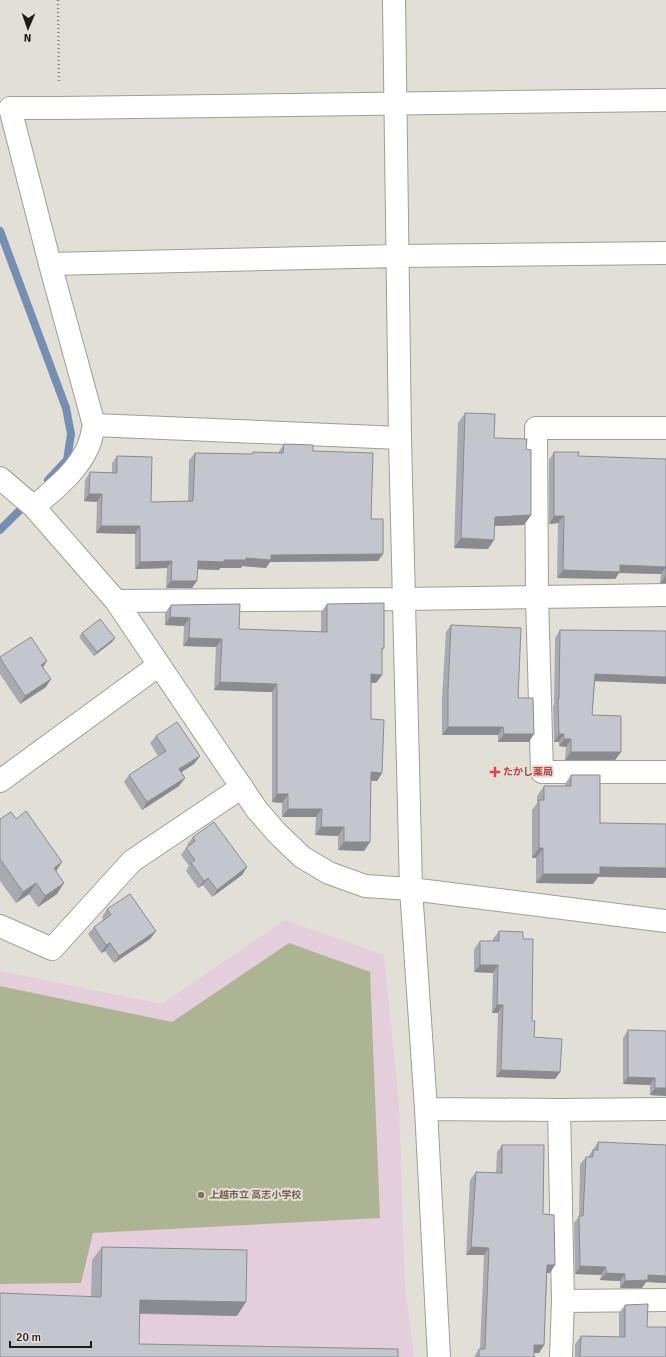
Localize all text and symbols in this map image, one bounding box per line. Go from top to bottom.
north arrow [8,8,48,48]
text: N [24,31,32,44]
place label: たかし薬局 [503,766,553,778]
marker: たかし薬局 [490,767,500,777]
place label: 上越市立 高志小学校 [209,1189,301,1201]
marker: 上越市立 高志小学校 [196,1190,206,1200]
scale bar [10,1323,91,1349]
text: 20 m [16,1330,41,1345]

